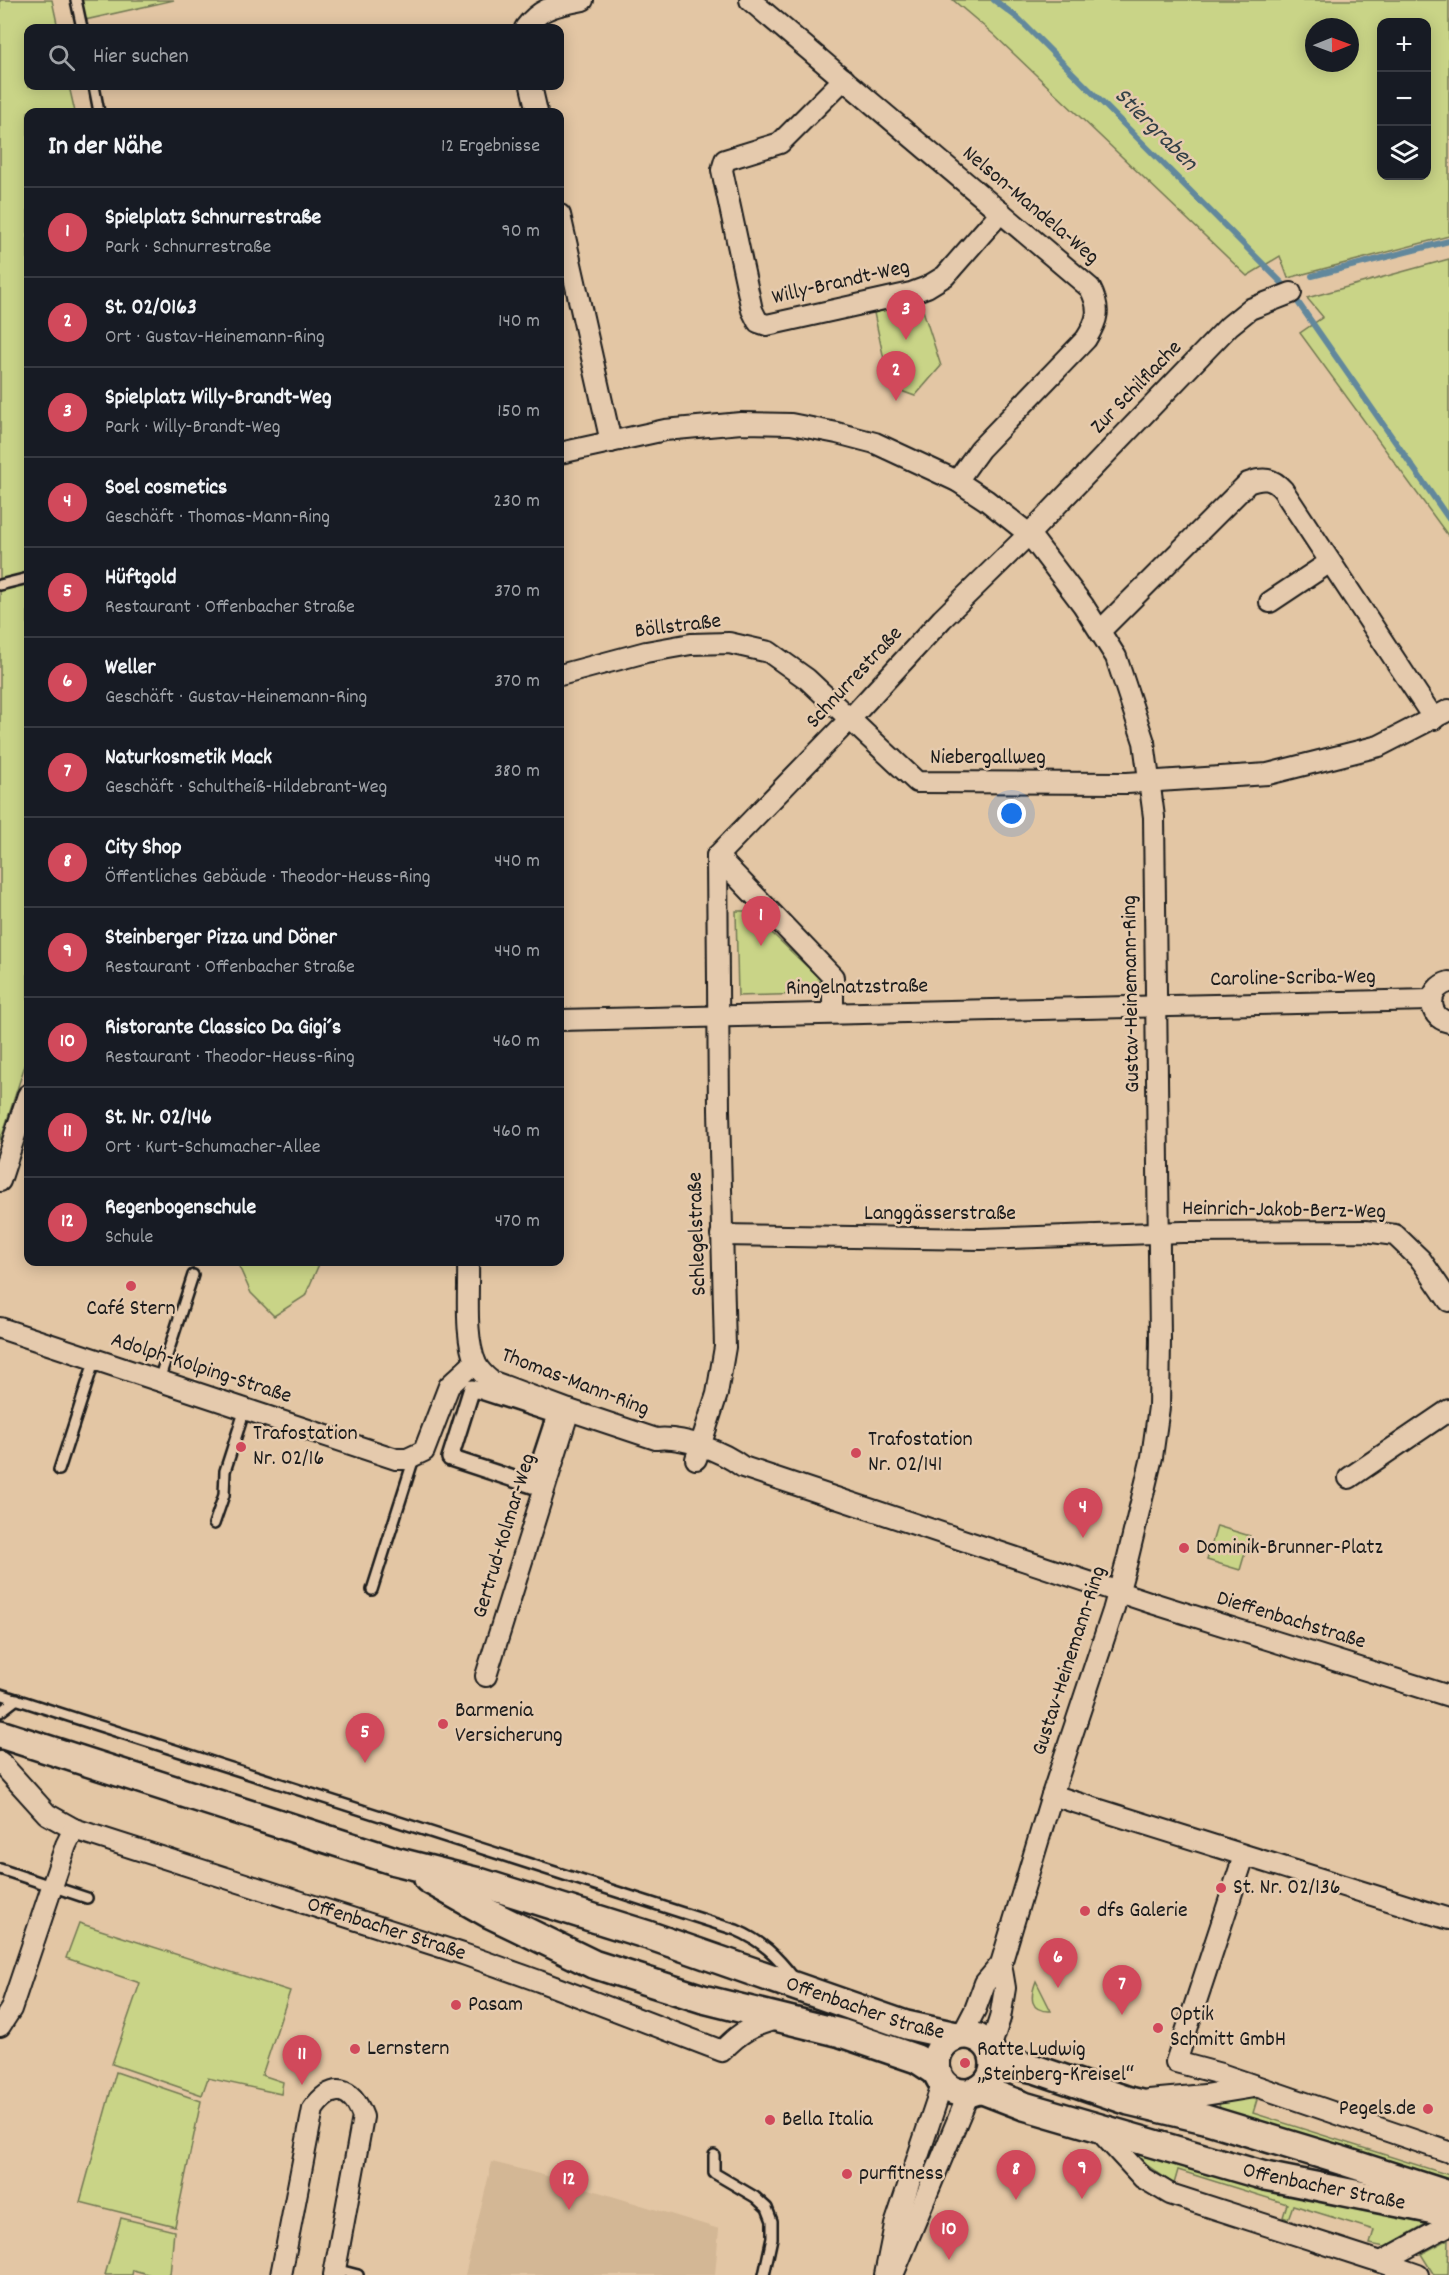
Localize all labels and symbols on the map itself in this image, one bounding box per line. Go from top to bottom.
north arrow [1305,18,1359,72]
water label: Stiergraben [1105,80,1205,180]
street label: Nelson-Mandela-Weg [955,139,1105,273]
street label: Willy-Brandt-Weg [769,252,913,314]
pin: 3 [886,290,926,340]
street label: Zur Schilflache [1084,334,1190,442]
pin: 2 [876,352,916,401]
street label: Böllstraße [633,606,723,648]
street label: Schnurrestraße [799,620,911,736]
street label: Niebergallweg [930,743,1046,774]
your location [997,799,1026,828]
street label: Gustav-Heinemann-Ring [1115,895,1149,1093]
pin: 1 [742,896,780,946]
street label: Caroline-Scriba-Weg [1210,962,1376,996]
street label: Ringelnatzstraße [786,971,928,1005]
street label: Schlegelstraße [680,1171,716,1297]
street label: Heinrich-Jakob-Berz-Weg [1182,1194,1386,1228]
street label: Langgässerstraße [864,1199,1016,1230]
marker: Café Stern [124,1279,138,1293]
place label: Café Stern [86,1294,176,1325]
street label: Adolph-Kolping-Straße [107,1325,295,1413]
street label: Thomas-Mann-Ring [496,1340,654,1426]
place label: Trafostation Nr. 02/16 [253,1419,358,1475]
place label: Trafostation Nr. 02/141 [868,1425,973,1481]
marker: Trafostation Nr. 02/16 [234,1440,248,1454]
marker: Trafostation Nr. 02/141 [849,1446,863,1460]
street label: Gertrud-Kolmar-Weg [465,1450,545,1622]
pin: 4 [1064,1488,1102,1538]
place label: Dominik-Brunner-Platz [1196,1533,1383,1564]
marker: Dominik-Brunner-Platz [1177,1541,1191,1555]
street label: Gustav-Heinemann-Ring [1025,1562,1115,1760]
street label: Dieffenbachstraße [1213,1584,1369,1658]
place label: Barmenia Versicherung [455,1696,563,1752]
pin: 5 [346,1714,385,1763]
marker: Barmenia Versicherung [436,1717,450,1731]
place label: St. Nr. 02/136 [1233,1873,1340,1904]
marker: St. Nr. 02/136 [1214,1881,1228,1895]
street label: Offenbacher Straße [303,1889,470,1969]
place label: dfs Galerie [1097,1896,1188,1927]
marker: dfs Galerie [1078,1904,1092,1918]
pin: 6 [1038,1938,1078,1988]
pin: 7 [1102,1966,1142,2015]
street label: Offenbacher Straße [781,1969,947,2049]
place label: Pasam [468,1990,523,2021]
marker: Pasam [449,1998,463,2012]
place label: Optik Schmitt GmbH [1170,2000,1286,2056]
marker: Optik Schmitt GmbH [1151,2021,1165,2035]
place label: Lernstern [367,2034,449,2065]
place label: Ratte Ludwig „Steinberg-Kreisel“ [977,2035,1134,2091]
pin: 11 [282,2036,322,2085]
marker: Lernstern [348,2042,362,2056]
marker: Ratte Ludwig „Steinberg-Kreisel“ [958,2056,972,2070]
place label: Pegels.de [1339,2094,1416,2125]
marker: Pegels.de [1421,2102,1435,2116]
place label: Bella Italia [782,2105,873,2136]
marker: Bella Italia [763,2113,777,2127]
pin: 8 [996,2150,1036,2200]
pin: 9 [1062,2150,1102,2199]
street label: Offenbacher Straße [1239,2155,1408,2219]
place label: purfitness [859,2159,943,2190]
pin: 12 [550,2160,588,2210]
marker: purfitness [840,2167,854,2181]
pin: 10 [930,2210,968,2260]

